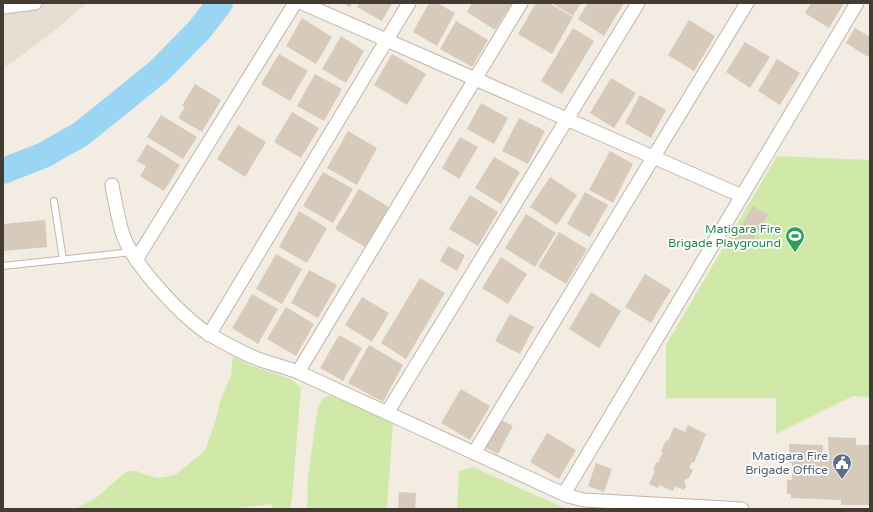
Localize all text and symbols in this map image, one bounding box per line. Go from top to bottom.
place label: Matigara Fire Brigade Playground [668,222,781,250]
sports icon: Matigara Fire Brigade Playground [784,225,806,253]
place label: Matigara Fire Brigade Office [745,449,828,477]
public building icon: Matigara Fire Brigade Office [831,452,853,480]

